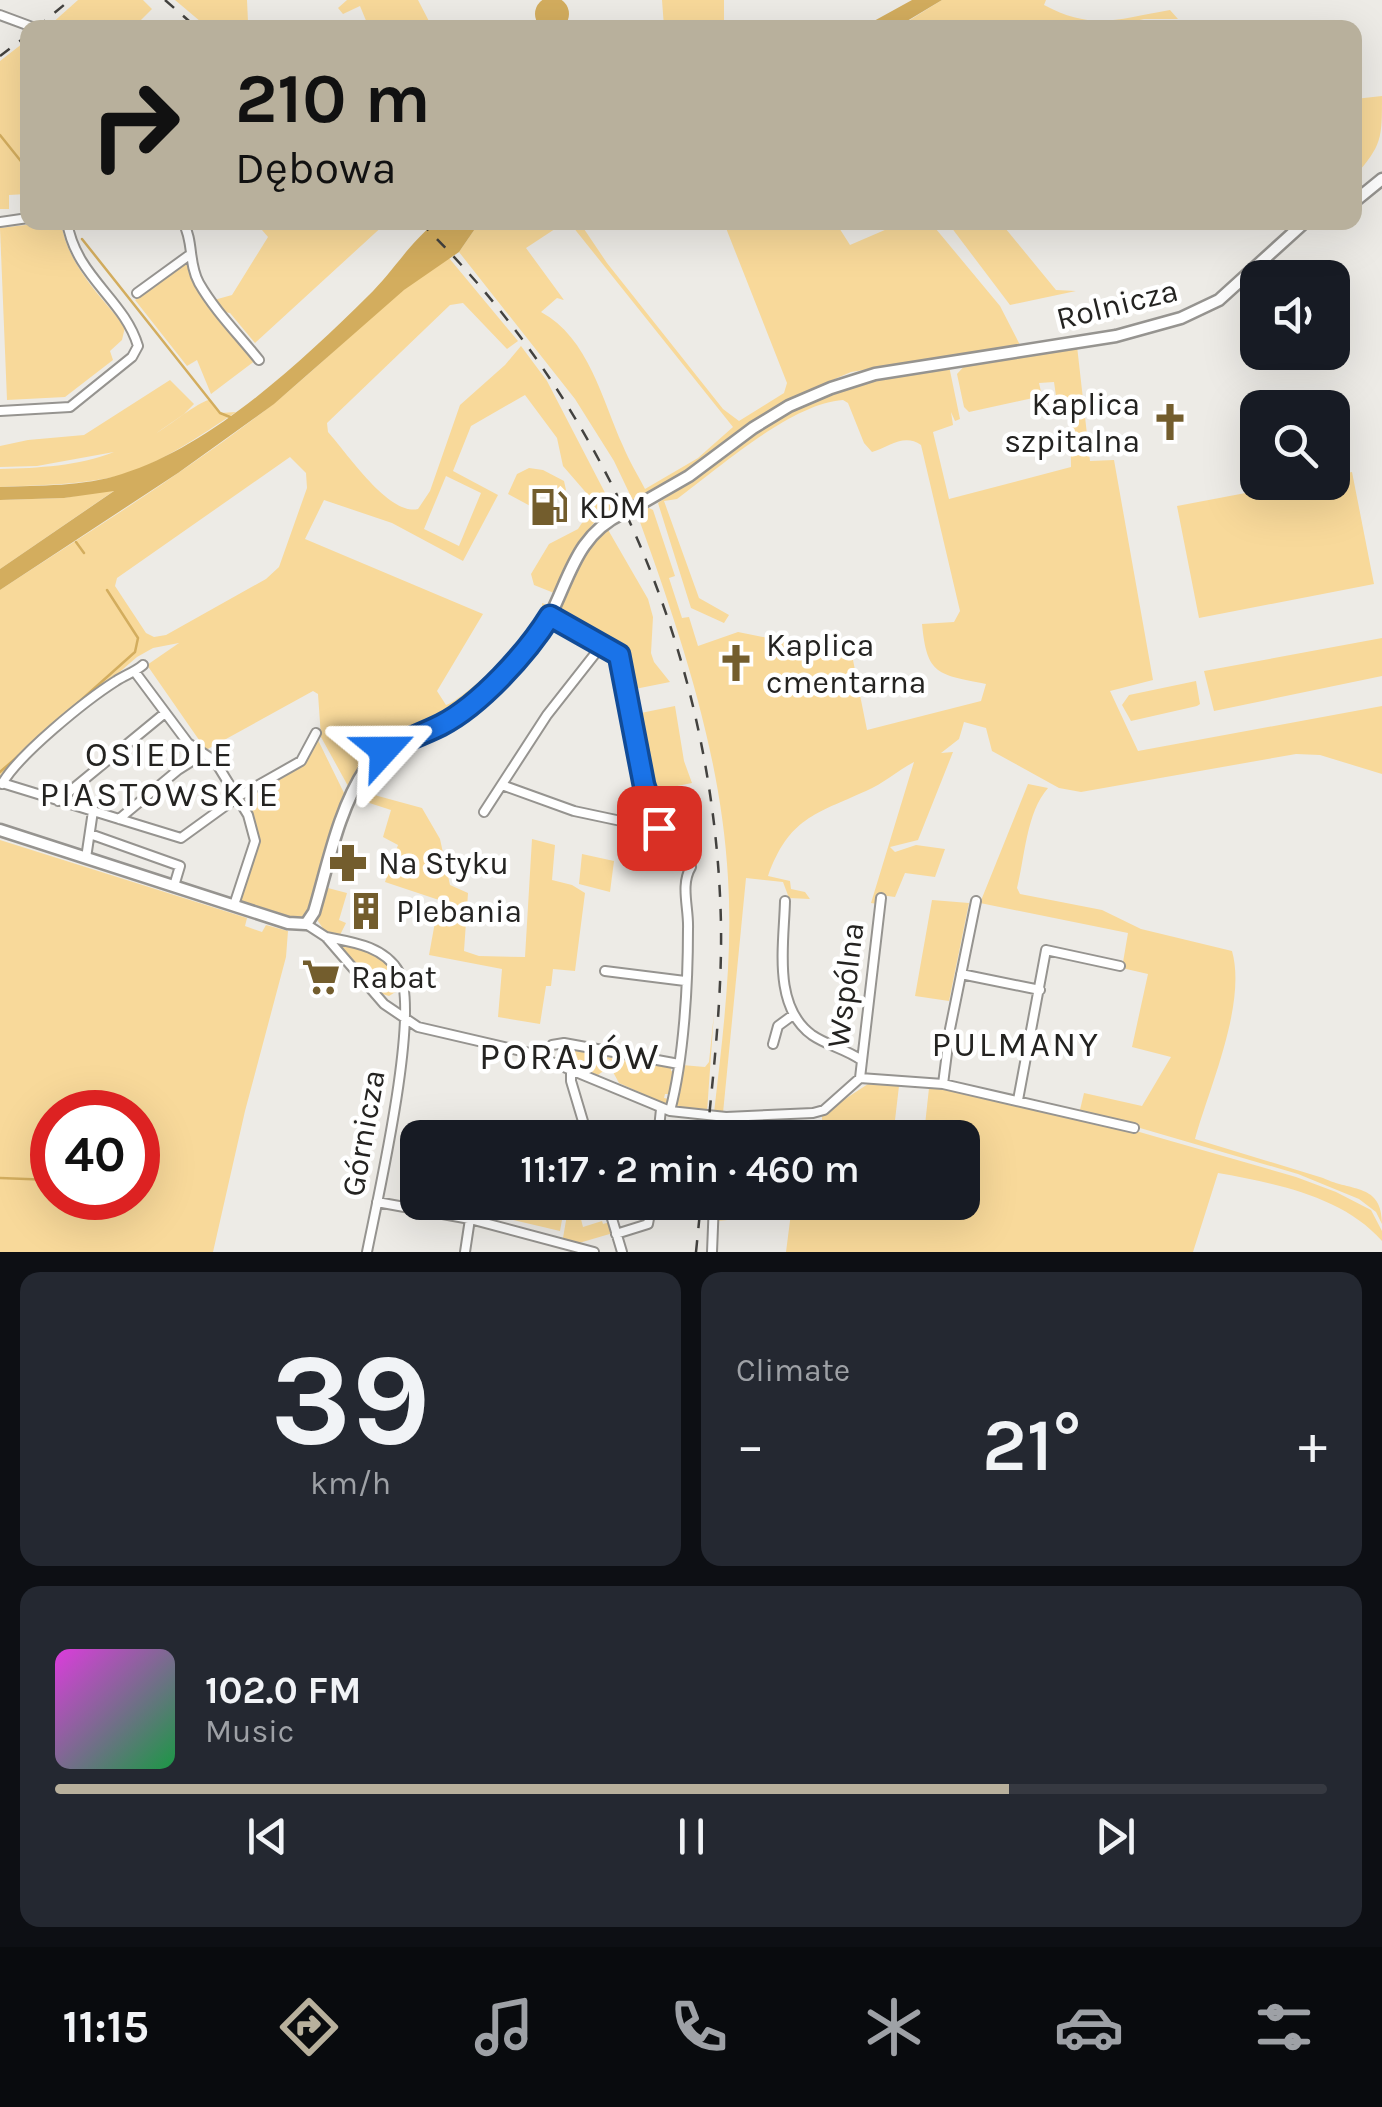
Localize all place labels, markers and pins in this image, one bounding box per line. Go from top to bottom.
place label: Kaplica szpitalna [1004,386,1140,460]
church icon: Kaplica szpitalna [1149,401,1191,443]
fuel station icon: KDM [528,486,570,528]
place label: KDM [579,489,647,526]
place label: Kaplica cmentarna [766,627,926,701]
church icon: Kaplica cmentarna [715,642,757,684]
pin [617,786,702,871]
pharmacy icon: Na Styku [327,842,369,884]
place label: Na Styku [378,845,509,882]
building icon: Plebania [345,890,387,932]
place label: Plebania [396,893,522,930]
supermarket icon: Rabat [300,956,342,998]
place label: Rabat [351,959,437,996]

